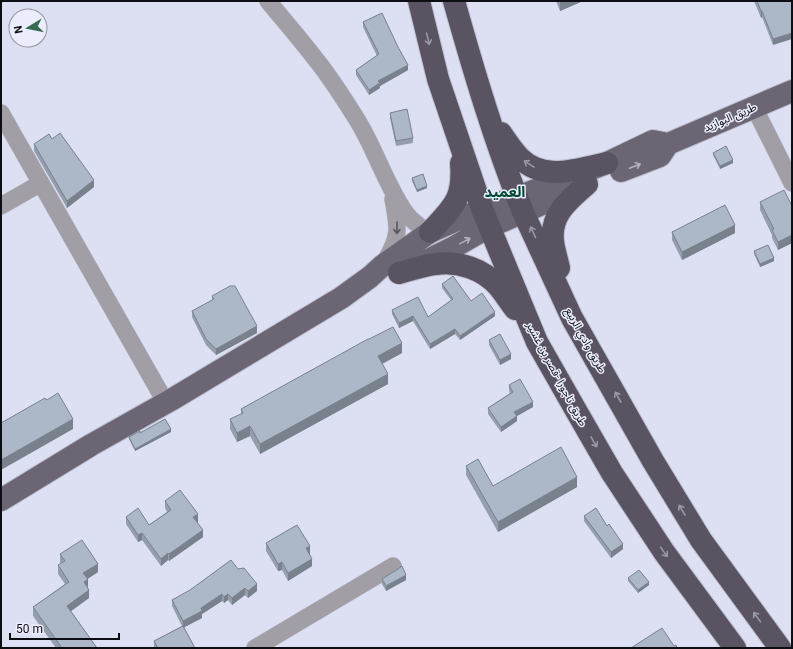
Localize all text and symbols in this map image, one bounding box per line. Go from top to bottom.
north arrow [8,8,48,48]
text: N [12,24,26,35]
one-way arrow [425,32,432,45]
street label: طريق البوازيد [702,100,759,134]
one-way arrow [523,160,534,168]
one-way arrow [629,161,641,169]
district label: العميد [485,183,525,201]
one-way arrow [393,221,401,234]
one-way arrow [528,227,536,239]
one-way arrow [459,236,471,244]
street label: طريق وادي الربيع [560,305,609,376]
street label: طريق تاجورا -قصر بن غشير [523,319,590,429]
one-way arrow [613,392,621,404]
one-way arrow [591,436,599,448]
one-way arrow [678,504,686,516]
one-way arrow [660,546,668,557]
one-way arrow [753,611,761,622]
scale bar [10,615,119,641]
text: 50 m [16,622,43,636]

